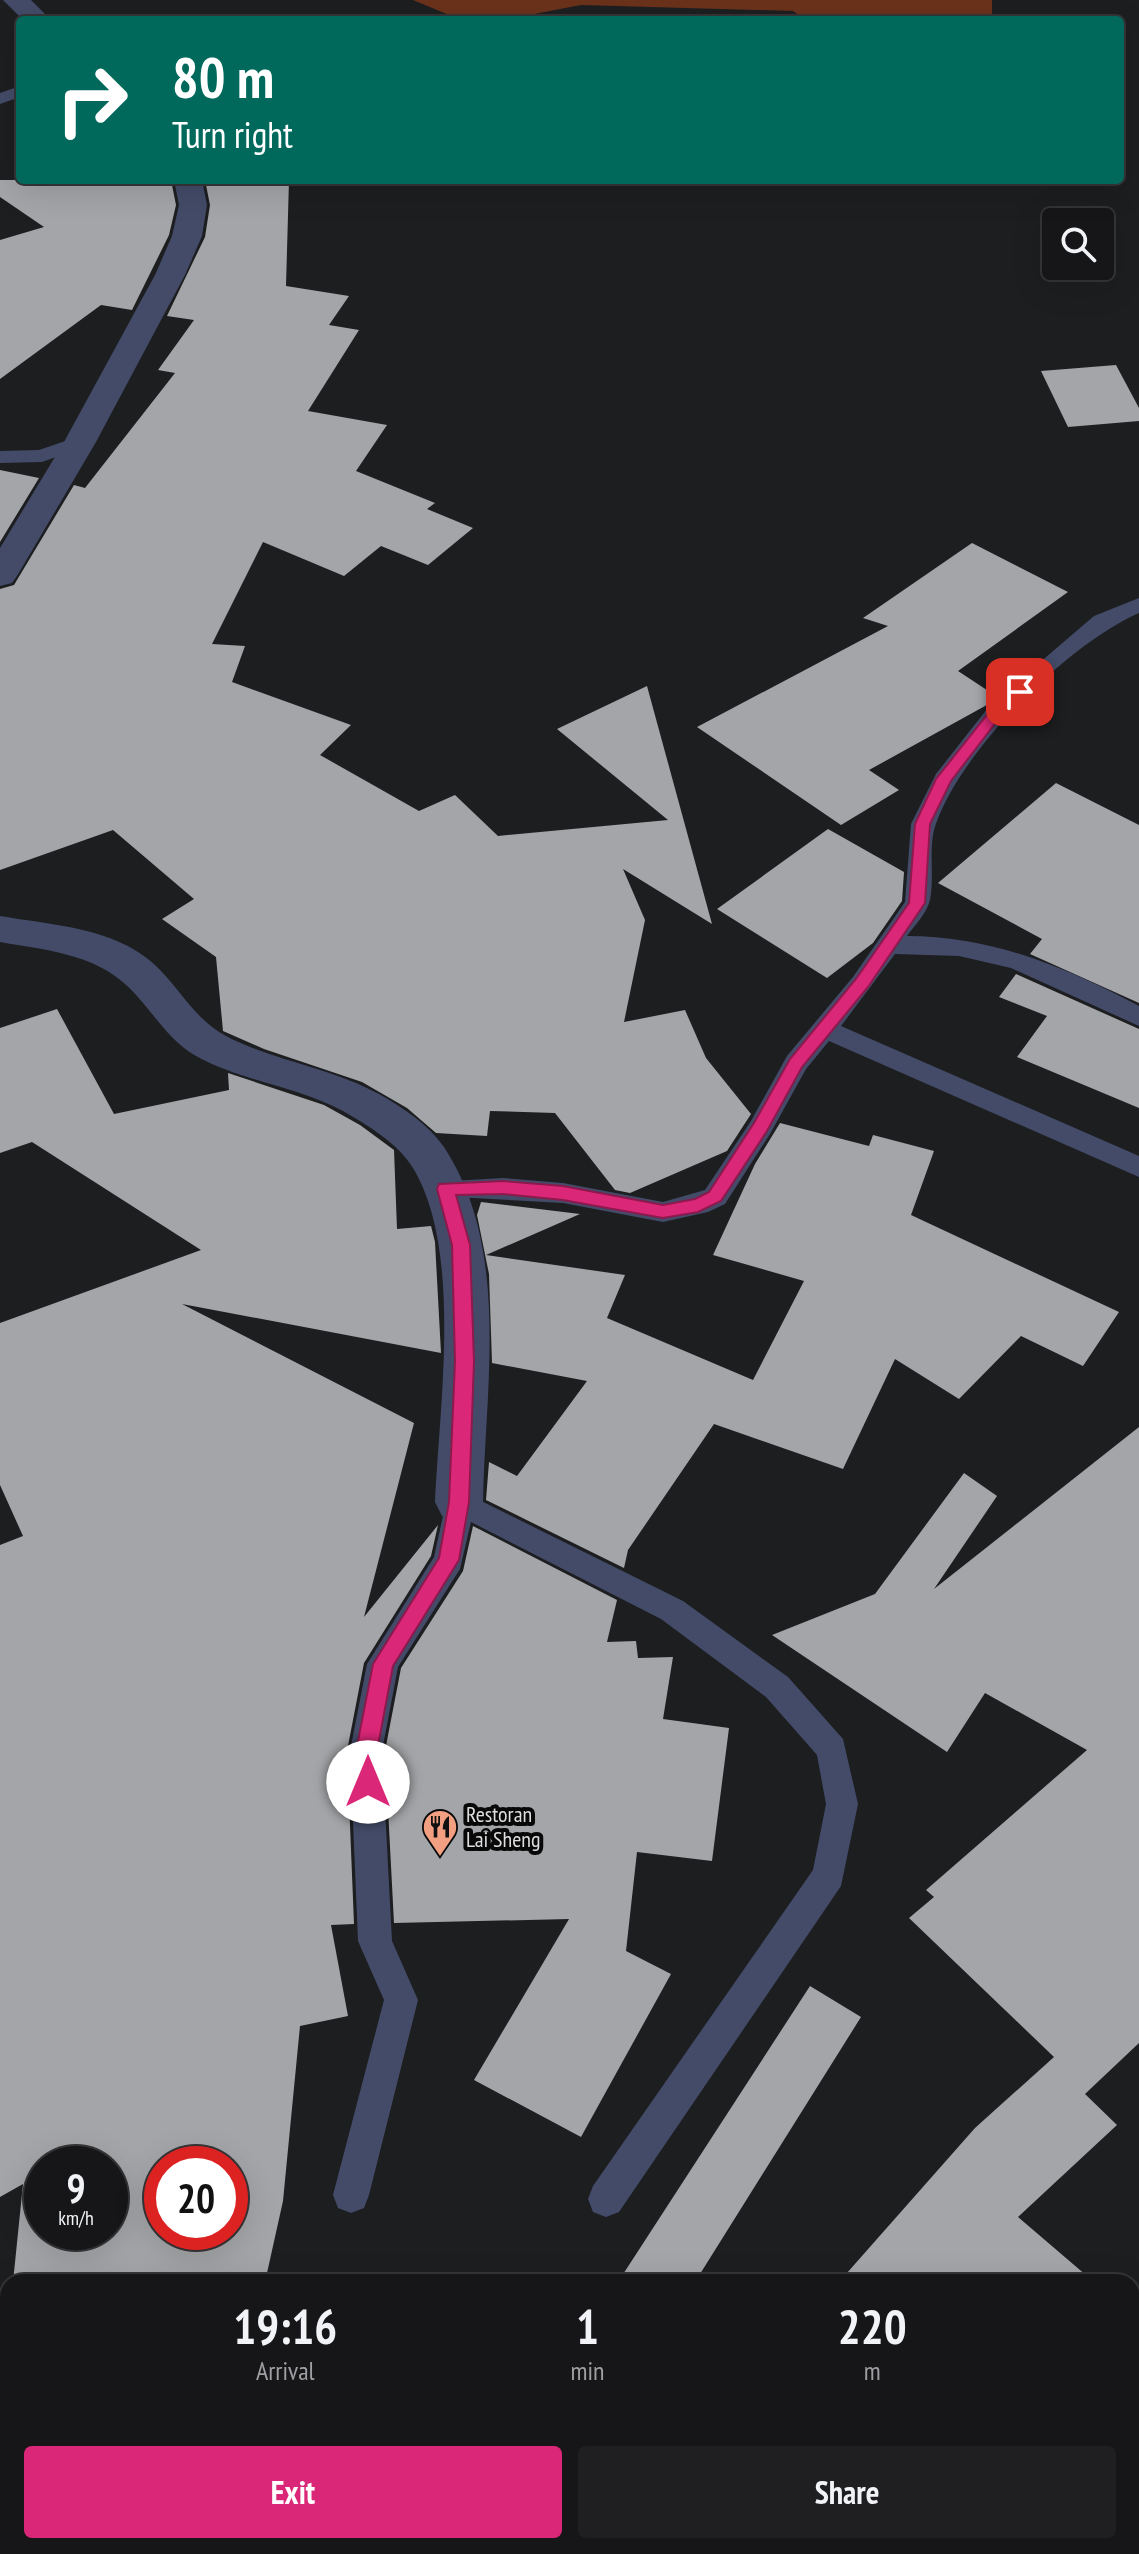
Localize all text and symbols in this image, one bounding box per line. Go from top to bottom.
text: 80 m [172,41,274,113]
icon: right [40,48,144,152]
text: Turn right [172,111,293,158]
map controls [1042,208,1114,280]
button: search [1042,208,1114,280]
pin [986,658,1054,726]
icon: arrive [998,670,1042,714]
position arrow [326,1740,410,1824]
place label: Restoran Lai Sheng [466,1800,540,1853]
restaurant icon: Restoran Lai Sheng [421,1808,459,1858]
speed limit sign: 20 [144,2146,248,2250]
text: 9 [66,2162,86,2214]
text: km/h [58,2205,94,2231]
text: 19:16 [233,2295,337,2357]
text: 1 [576,2295,599,2357]
text: 220 [838,2295,907,2357]
text: Arrival [256,2354,315,2387]
text: min [570,2354,604,2387]
text: m [864,2354,881,2387]
button: Exit [24,2446,562,2538]
button: Share [578,2446,1116,2538]

